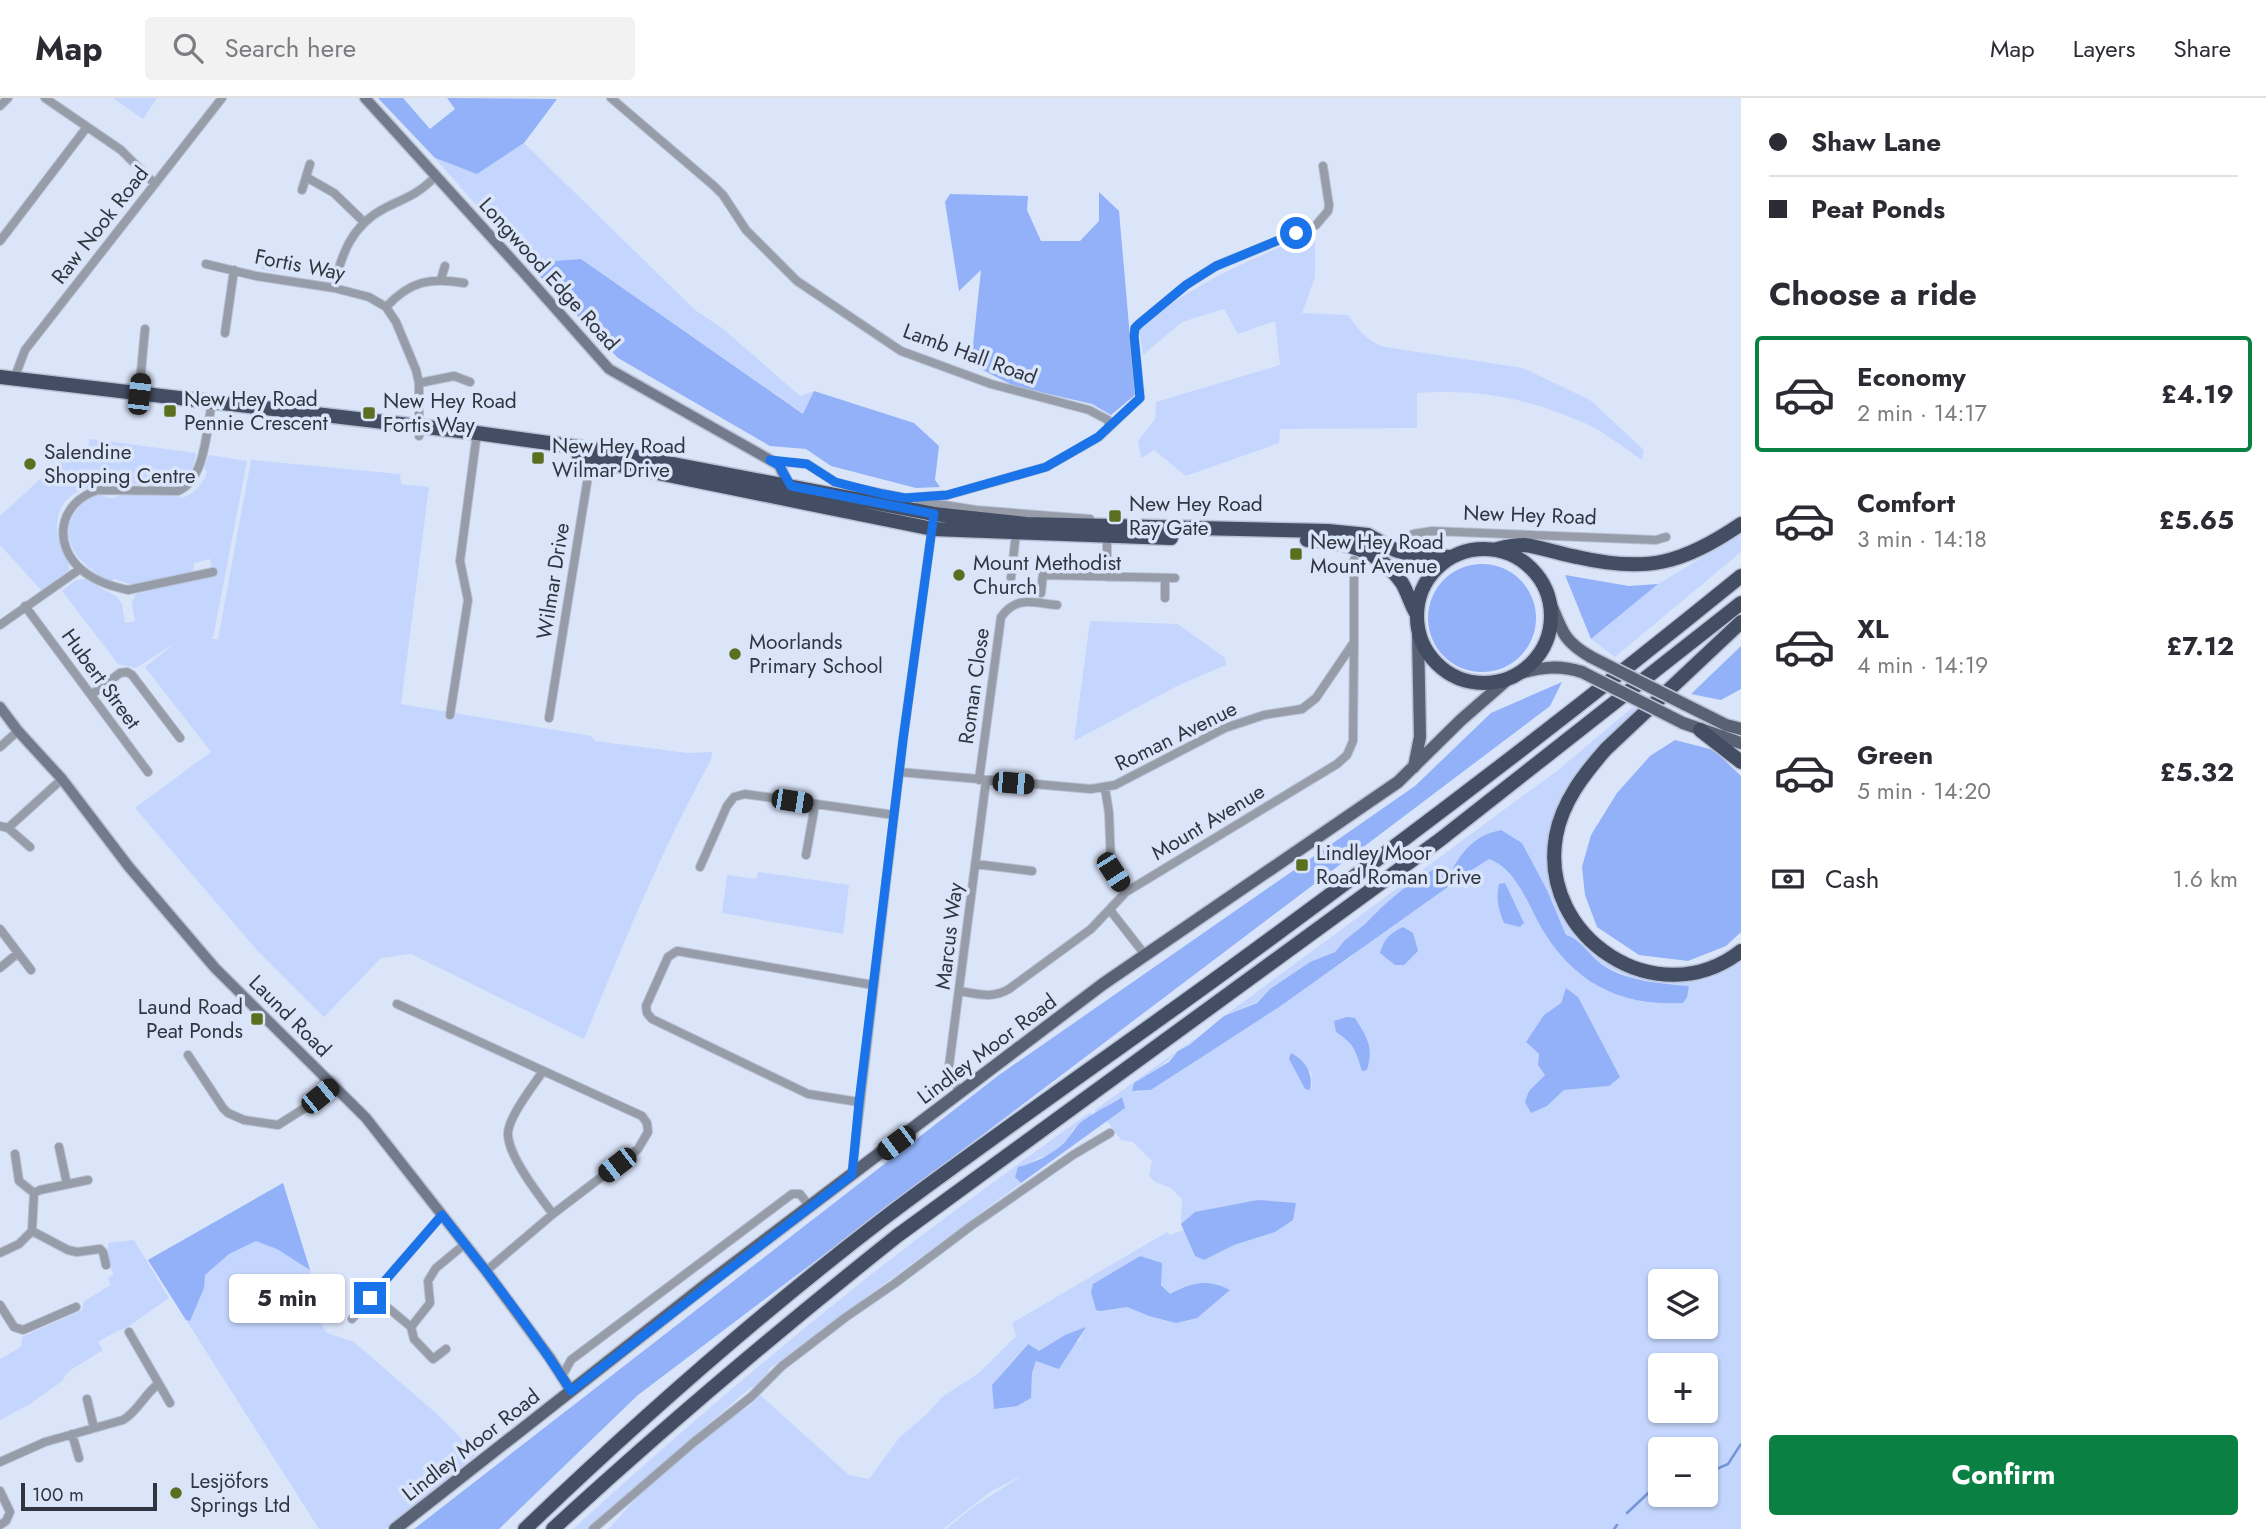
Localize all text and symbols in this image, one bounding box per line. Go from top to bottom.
search box [145,17,635,80]
text: Map [35,25,103,72]
icon: search [169,29,207,67]
text: Search here [225,29,356,67]
text: Map [1990,31,2035,66]
text: Layers [2073,31,2135,66]
text: Share [2173,31,2231,66]
text: Shaw Lane [1811,123,1941,161]
street label: Raw Nook Road [44,160,156,290]
text: Peat Ponds [1811,190,1945,228]
street label: Longwood Edge Road [472,191,626,357]
route start [1280,217,1312,249]
street label: Fortis Way [252,242,349,289]
text: Choose a ride [1769,271,1977,317]
street label: Lamb Hall Road [899,316,1041,392]
text: Economy [1857,358,1966,396]
icon: car [1773,363,1836,426]
car [127,372,152,416]
text: £4.19 [2161,375,2234,413]
place label: New Hey Road Pennie Crescent [184,384,328,438]
place label: New Hey Road Fortis Way [383,386,517,440]
text: 2 min · 14:17 [1857,396,1987,430]
marker: New Hey Road Pennie Crescent [162,403,178,419]
marker: New Hey Road Fortis Way [361,405,377,421]
place label: New Hey Road Wilmar Drive [552,431,686,485]
place label: Salendine Shopping Centre [44,437,196,491]
marker: New Hey Road Wilmar Drive [530,450,546,466]
marker: Salendine Shopping Centre [22,456,38,472]
text: Comfort [1857,484,1955,522]
place label: New Hey Road Ray Gate [1129,489,1263,543]
icon: car [1773,489,1836,552]
street label: New Hey Road [1463,498,1597,532]
text: £5.65 [2159,501,2234,539]
marker: New Hey Road Ray Gate [1107,508,1123,524]
street label: Wilmar Drive [529,520,577,641]
text: 3 min · 14:18 [1857,522,1987,556]
place label: New Hey Road Mount Avenue [1310,527,1444,581]
marker: New Hey Road Mount Avenue [1288,546,1304,562]
place label: Mount Methodist Church [973,548,1121,602]
marker: Mount Methodist Church [951,567,967,583]
text: XL [1857,610,1889,648]
icon: car [1773,615,1836,678]
street label: Hubert Street [54,623,148,735]
street label: Roman Close [951,626,997,746]
place label: Moorlands Primary School [749,627,883,681]
text: £7.12 [2166,627,2234,665]
marker: Moorlands Primary School [727,646,743,662]
text: 4 min · 14:19 [1857,648,1988,682]
street label: Roman Avenue [1110,693,1242,779]
text: Green [1857,736,1933,774]
icon: car [1773,741,1836,804]
text: £5.32 [2160,753,2234,791]
car [992,771,1035,795]
text: 5 min · 14:20 [1857,774,1991,808]
street label: Mount Avenue [1146,776,1270,868]
car [770,787,815,815]
place label: Lindley Moor Road Roman Drive [1316,838,1481,892]
car [1093,849,1134,895]
marker: Lindley Moor Road Roman Drive [1294,857,1310,873]
icon: cash [1769,860,1807,898]
text: Cash [1825,860,1879,898]
text: 1.6 km [2173,862,2238,896]
street label: Marcus Way [928,880,971,991]
street label: Laund Road [242,968,338,1064]
street label: Lindley Moor Road [911,987,1063,1111]
place label: Laund Road Peat Ponds [138,992,243,1046]
marker: Laund Road Peat Ponds [249,1011,265,1027]
car [298,1075,343,1117]
car [873,1122,920,1164]
car [594,1144,641,1186]
map controls [1648,1269,1718,1507]
button: layers [1648,1269,1718,1339]
callout: 5 min [230,1274,346,1322]
text: 5 min [257,1281,317,1315]
route end [354,1282,386,1314]
button: + [1648,1353,1718,1423]
street label: Lindley Moor Road [396,1382,546,1508]
button: Confirm [1769,1435,2238,1515]
button: − [1648,1437,1718,1507]
place label: Lesjöfors Springs Ltd [190,1466,290,1520]
scale bar [21,1480,158,1512]
text: 100 m [32,1481,84,1508]
marker: Lesjöfors Springs Ltd [168,1485,184,1501]

